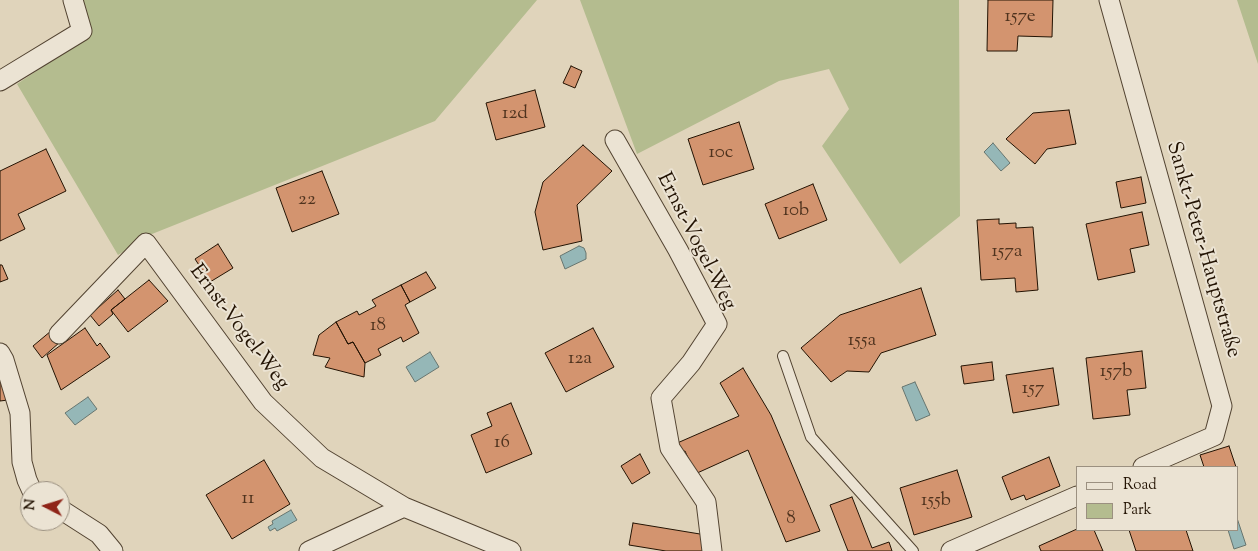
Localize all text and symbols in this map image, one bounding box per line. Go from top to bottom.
house number: 157e [1005,7,1035,29]
house number: 12d [502,104,528,126]
street label: Sankt-Peter-Hauptstraße [1159,139,1245,361]
house number: 10c [709,143,733,165]
street label: Ernst-Vogel-Weg [650,169,740,315]
house number: 22 [298,190,316,212]
house number: 10b [783,201,809,223]
house number: 157a [991,242,1023,264]
street label: Ernst-Vogel-Weg [183,260,293,396]
house number: 18 [370,316,386,338]
house number: 155a [848,331,876,353]
house number: 12a [568,349,592,371]
house number: 157b [1100,362,1132,384]
house number: 157 [1022,379,1044,401]
house number: 16 [494,433,510,455]
legend [1076,466,1238,531]
text: Road [1123,475,1157,496]
north arrow [20,481,70,531]
house number: 11 [242,489,254,511]
house number: 155b [921,491,951,513]
text: N [21,498,42,511]
text: Park [1123,500,1152,521]
house number: 8 [786,509,796,531]

